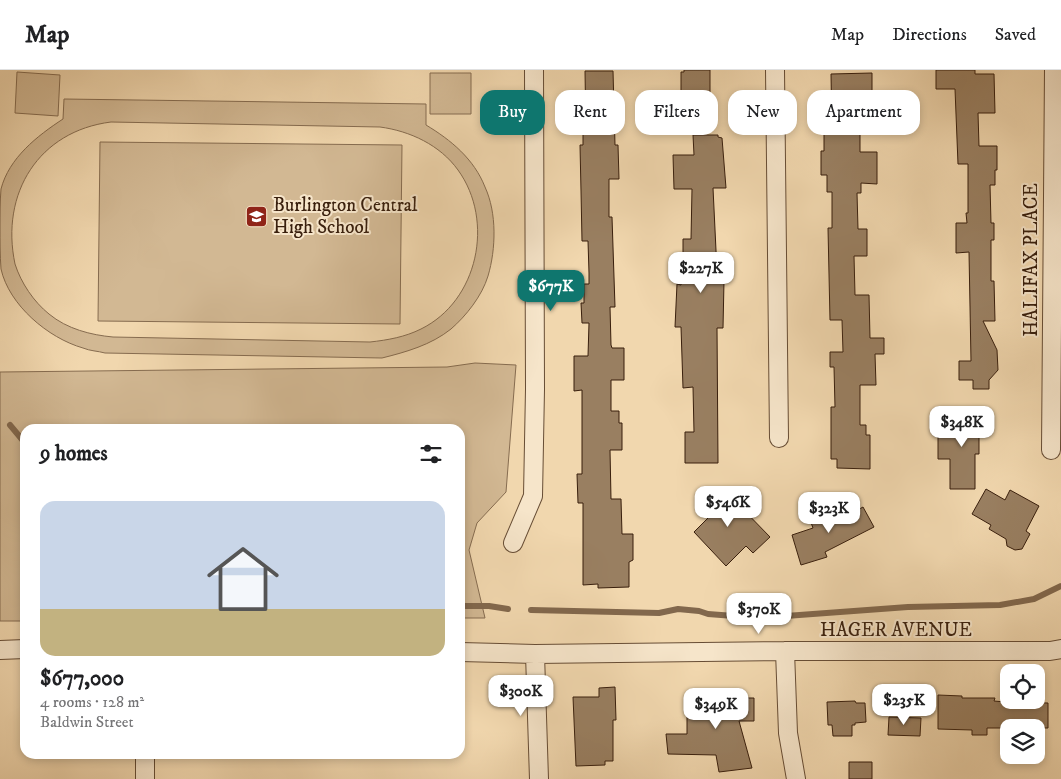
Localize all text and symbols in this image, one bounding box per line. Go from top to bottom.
text: Map [25,20,69,50]
text: Map [831,24,864,46]
text: Directions [892,24,967,46]
text: Saved [995,24,1036,46]
chip: Buy [480,90,545,135]
chip: Rent [555,90,625,135]
chip: Filters [635,90,718,135]
chip: New [728,90,797,135]
chip: Apartment [807,90,920,135]
street label: HALIFAX PLACE [1020,183,1043,337]
place label: Burlington Central High School [273,194,418,239]
school or university icon: Burlington Central High School [245,204,269,228]
pin: $227K [666,252,736,294]
text: $227K [679,258,723,278]
pin: $677K [516,270,586,312]
text: $677K [528,276,574,296]
pin: $348K [927,406,997,448]
text: $348K [940,412,984,432]
icon: filters [417,440,445,468]
text: 9 homes [40,441,108,467]
pin: $546K [693,486,763,528]
text: $546K [706,492,750,512]
pin: $323K [794,492,864,534]
text: $323K [809,498,849,518]
icon: home [198,534,288,624]
pin: $370K [724,592,794,635]
text: $370K [738,599,780,619]
street label: HAGER AVENUE [820,619,972,642]
map controls [1000,664,1045,764]
button: locate [1000,664,1045,709]
text: $677,000 [40,666,124,692]
pin: $300K [486,674,556,717]
text: $300K [499,681,543,701]
pin: $235K [869,684,939,726]
pin: $349K [681,688,751,730]
text: $235K [883,690,925,710]
text: 4 rooms · 128 m² [40,692,144,712]
text: $349K [694,694,738,714]
text: Baldwin Street [40,712,134,732]
button: layers [1000,719,1045,764]

